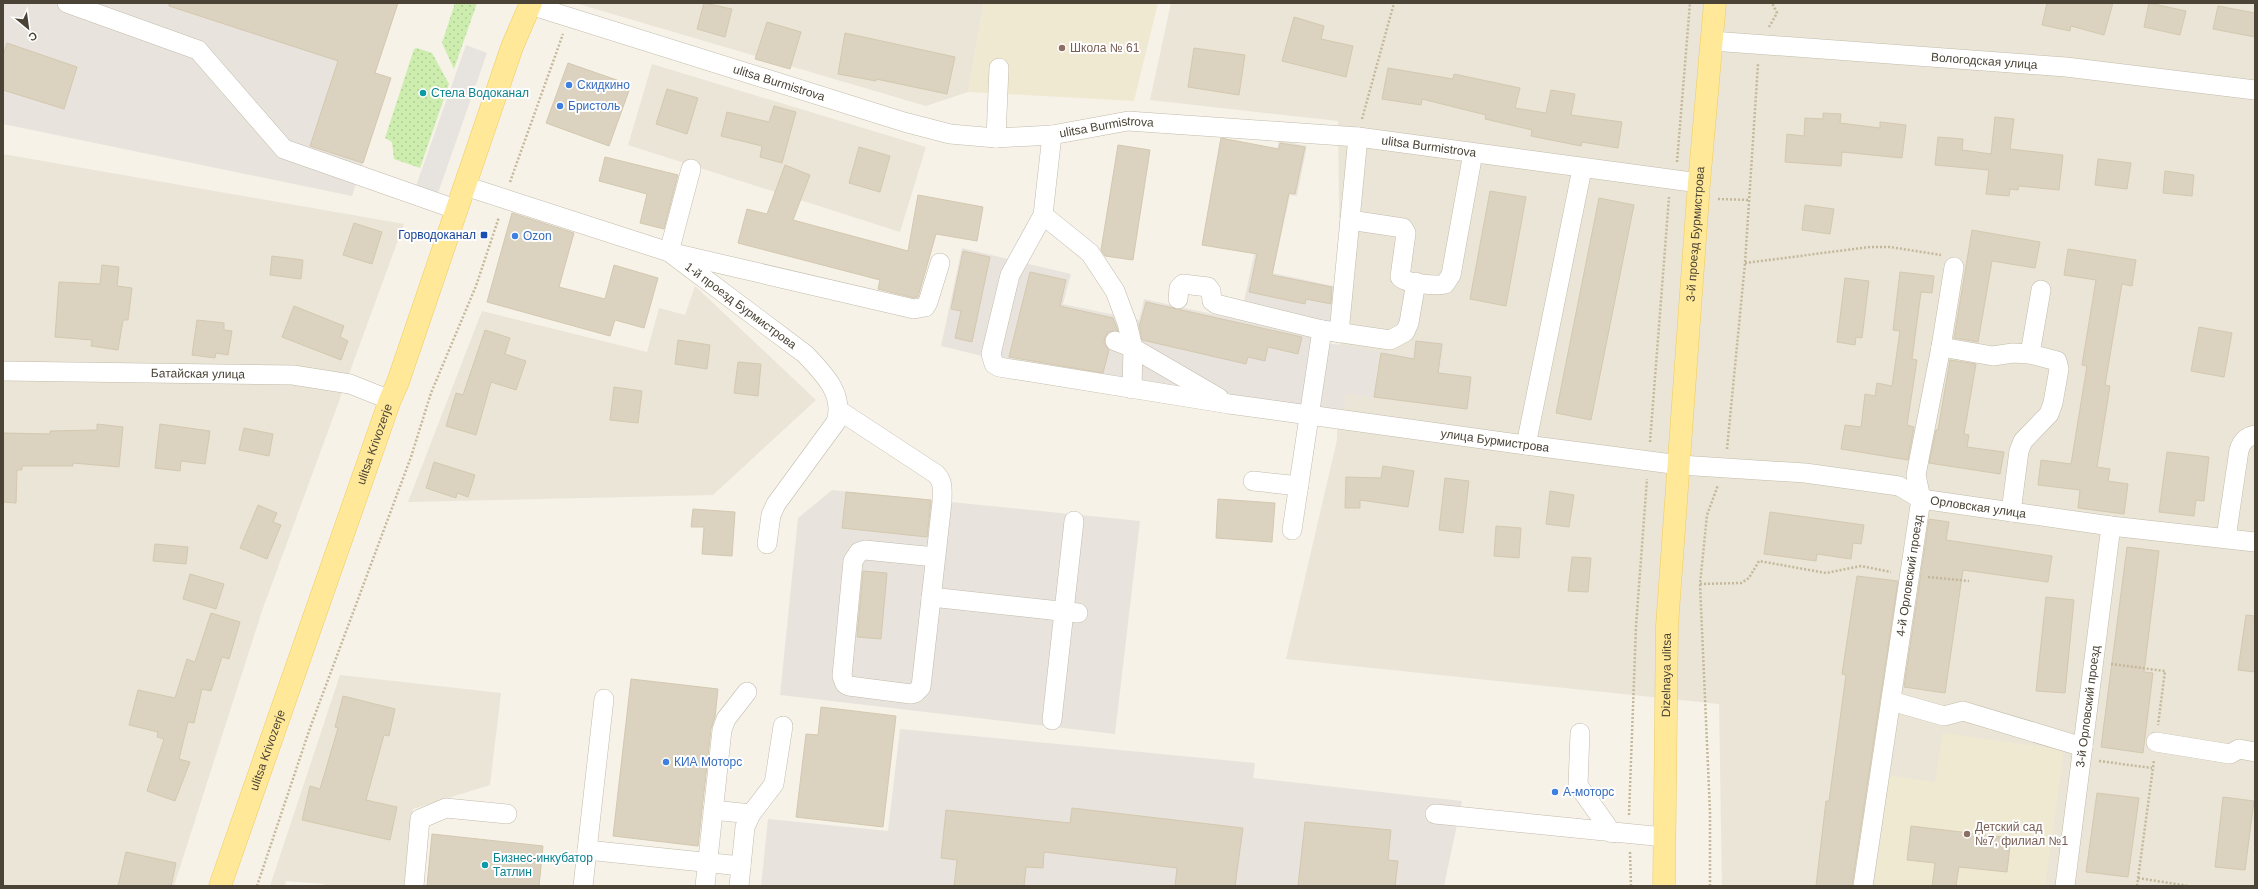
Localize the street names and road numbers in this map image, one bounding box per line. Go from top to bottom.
street label: Вологодская улица [1930,50,2038,72]
street label: ulitsa Burmistrova [731,62,827,104]
street label: ulitsa Burmistrova [1058,114,1155,141]
street label: ulitsa Burmistrova [1381,133,1477,160]
street label: 3-й проезд Бурмистрова [1683,166,1707,302]
street label: 1-й проезд Бурмистрова [682,259,799,352]
street label: Батайская улица [151,366,245,381]
street label: ulitsa Krivozerje [354,402,395,487]
street label: улица Бурмистрова [1440,426,1550,455]
street label: Орловская улица [1929,493,2027,521]
street label: 4-й Орловский проезд [1894,514,1926,637]
street label: Dizelnaya ulitsa [1659,633,1674,717]
street label: 3-й Орловский проезд [2073,645,2103,768]
street label: ulitsa Krivozerje [247,707,288,792]

